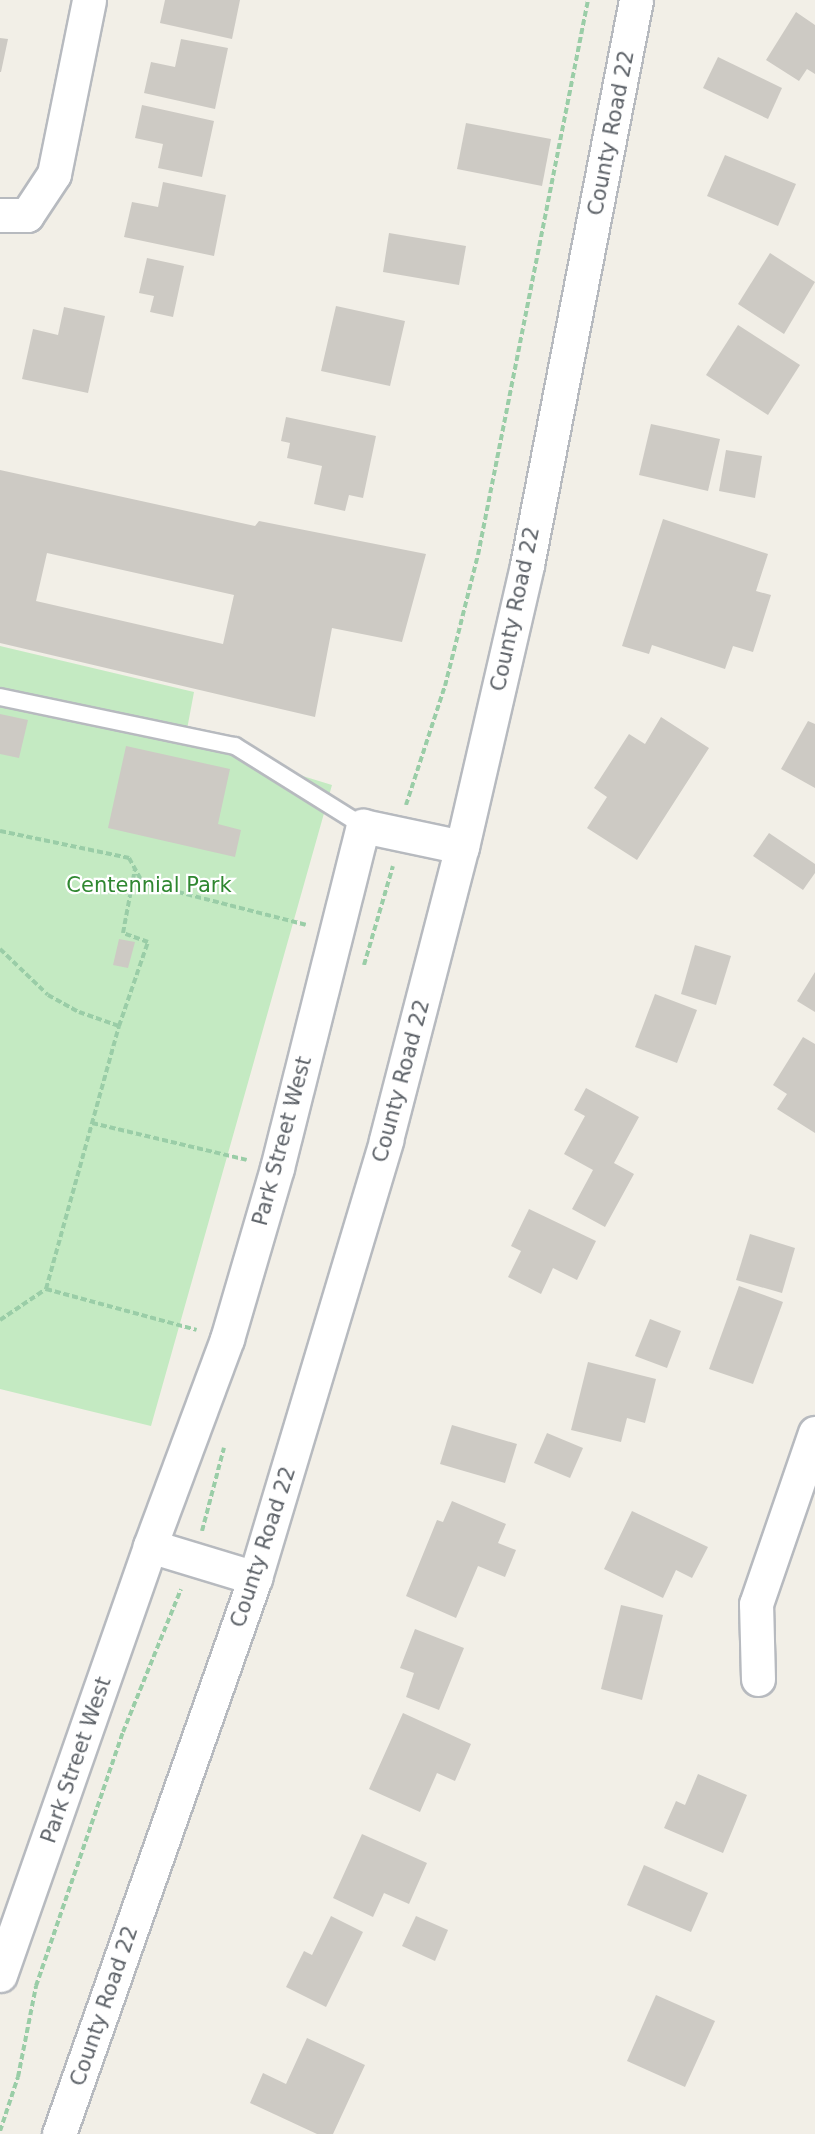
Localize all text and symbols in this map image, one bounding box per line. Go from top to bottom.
street label: County Road 22 [583,48,639,218]
street label: County Road 22 [485,524,545,694]
park label: Centennial Park [66,872,232,898]
street label: County Road 22 [367,997,435,1165]
street label: Park Street West [247,1054,317,1228]
street label: County Road 22 [225,1463,301,1631]
street label: Park Street West [36,1674,116,1846]
street label: County Road 22 [65,1923,143,2089]

